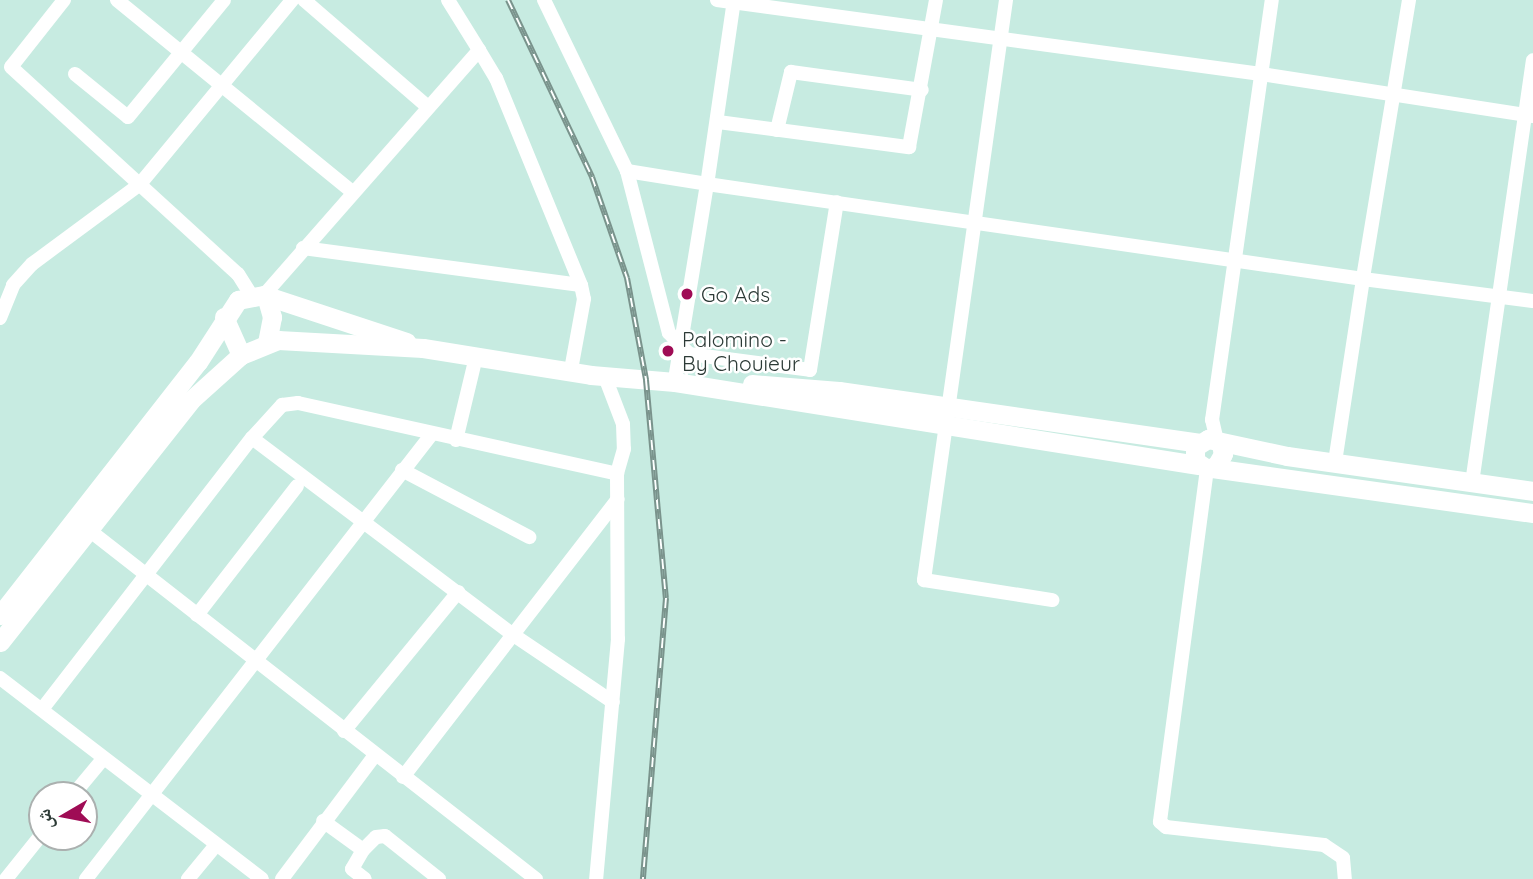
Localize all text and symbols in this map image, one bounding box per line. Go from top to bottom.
place label: Go Ads [701,281,770,307]
marker: Go Ads [679,286,695,302]
place label: Palomino - By Chouieur [682,326,800,376]
marker: Palomino - By Chouieur [660,343,676,359]
north arrow [28,781,98,851]
text: ش [31,807,58,831]

